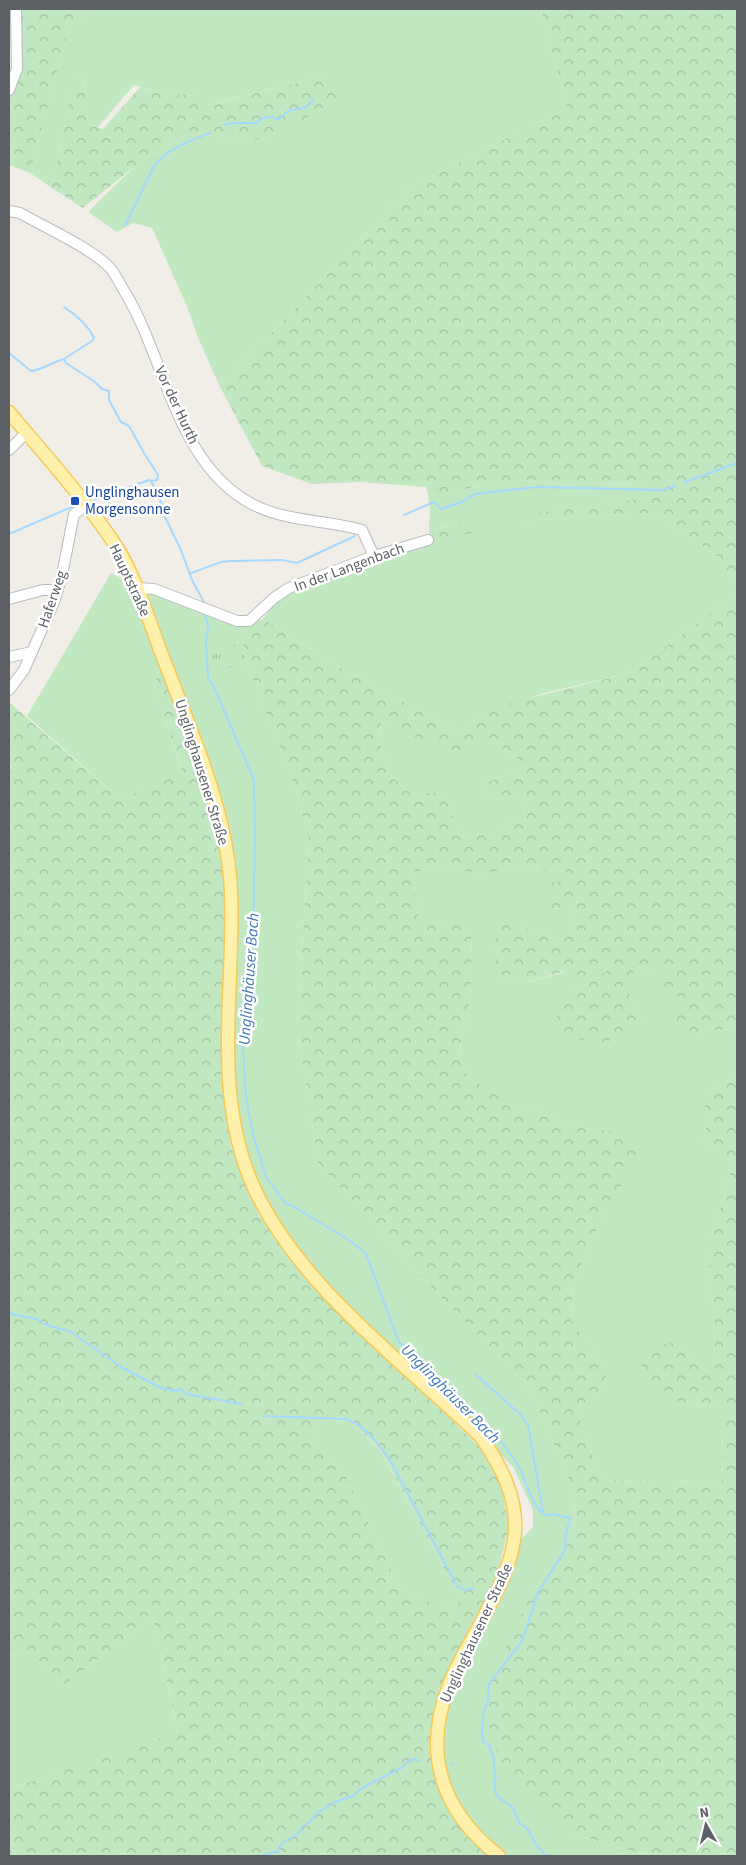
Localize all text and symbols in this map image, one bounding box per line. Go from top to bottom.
street label: Vor der Hurth [149,363,204,448]
place label: Unglinghausen Morgensonne [85,482,180,520]
marker: Unglinghausen Morgensonne [69,495,81,507]
street label: In der Langenbach [291,538,407,597]
street label: Hauptstraße [104,540,156,620]
street label: Haferweg [33,567,72,631]
street label: Unglinghausener Straße [169,697,234,848]
water label: Unglinghäuser Bach [233,912,265,1046]
water label: Unglinghäuser Bach [396,1339,505,1448]
street label: Unglinghausener Straße [435,1560,518,1706]
north arrow [681,1800,731,1850]
text: N [698,1803,710,1824]

